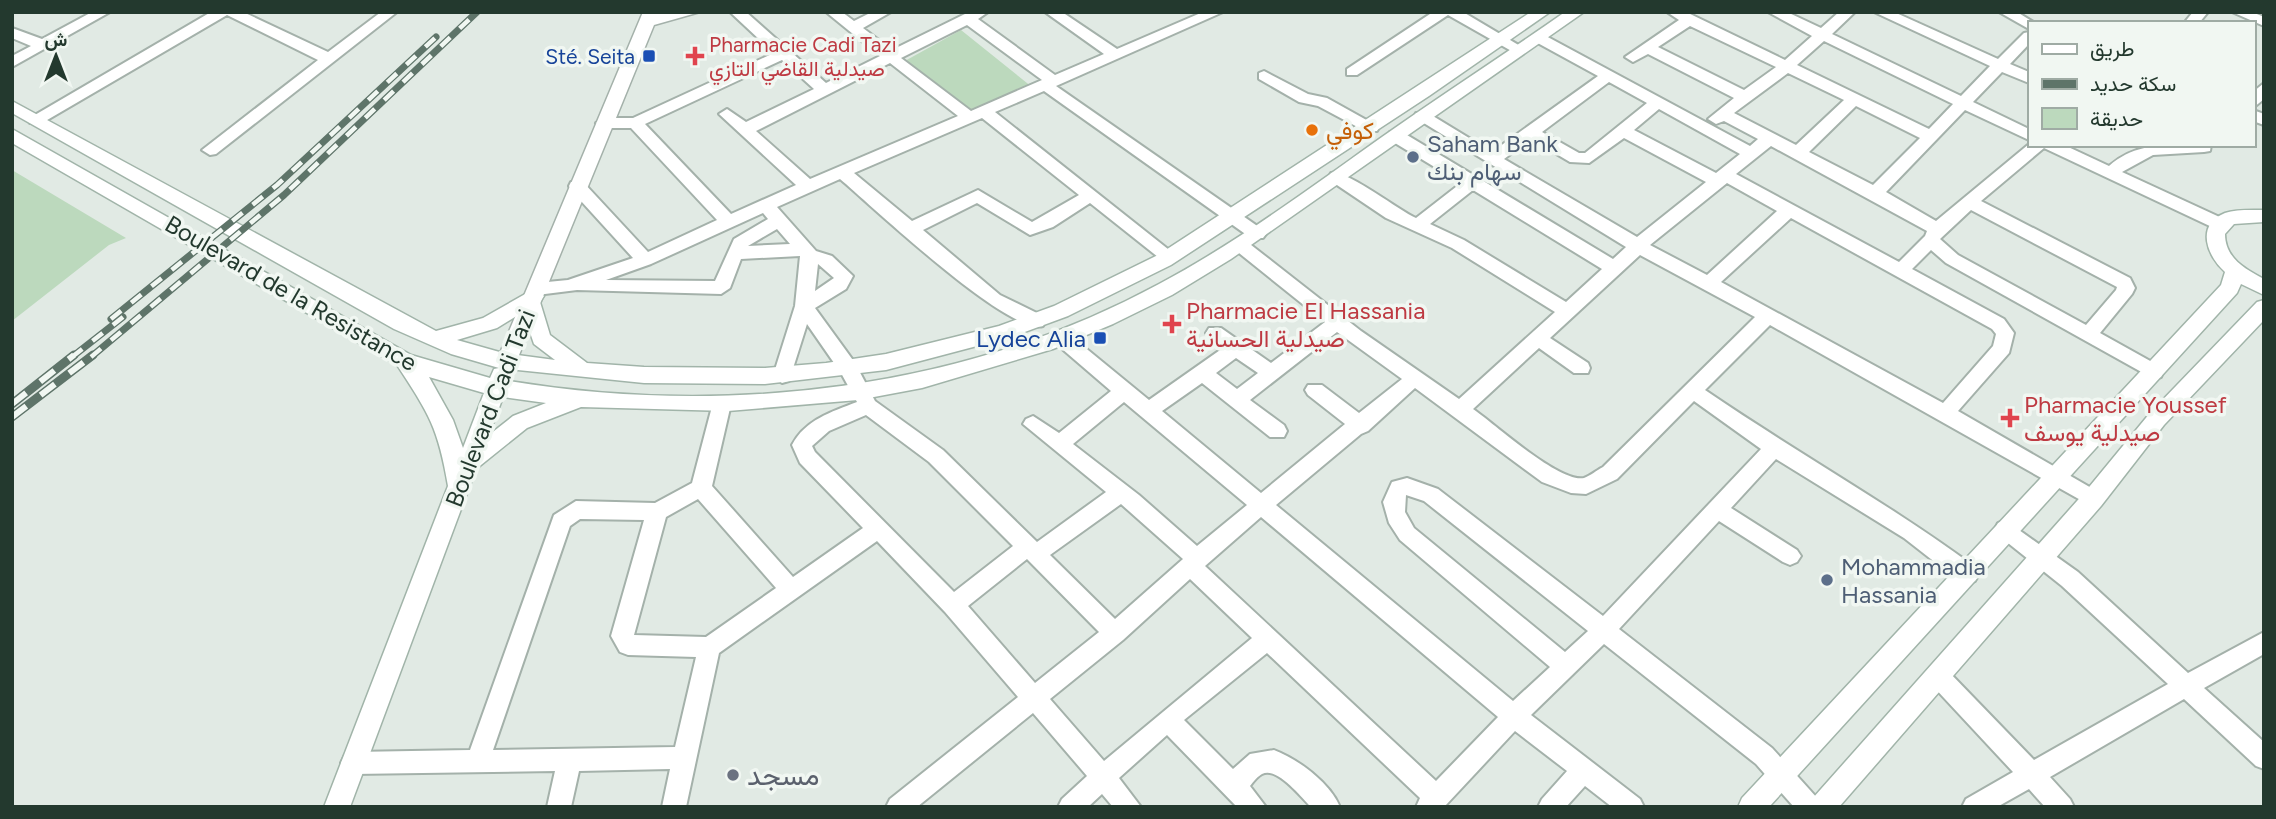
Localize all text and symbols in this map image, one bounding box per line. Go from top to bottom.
north arrow [21,21,91,91]
legend [2028,21,2255,147]
text: ش [45,28,68,51]
place label: Pharmacie Cadi Tazi صيدلية القاضي التازي [709,32,897,86]
text: طريق [2090,36,2135,62]
place label: Sté. Seita [545,44,635,69]
marker: Sté. Seita [641,48,657,64]
marker: Pharmacie Cadi Tazi صيدلية القاضي التازي [687,48,703,64]
text: سكة حديد [2090,71,2176,96]
text: حديقة [2090,106,2143,131]
place label: كوفي [1326,116,1374,150]
marker: كوفي [1304,122,1320,138]
place label: Saham Bank سهام بنك [1427,129,1558,188]
marker: Saham Bank سهام بنك [1405,149,1421,165]
street label: Boulevard de la Resistance [160,209,422,377]
place label: Pharmacie El Hassania صيدلية الحسانية [1186,296,1425,353]
street label: Boulevard Cadi Tazi [439,305,541,511]
marker: Pharmacie El Hassania صيدلية الحسانية [1164,316,1180,332]
place label: Lydec Alia [976,324,1086,353]
marker: Lydec Alia [1092,330,1108,346]
place label: Pharmacie Youssef صيدلية يوسف [2024,390,2227,448]
marker: Pharmacie Youssef صيدلية يوسف [2002,410,2018,426]
place label: Mohammadia Hassania [1841,552,1986,609]
marker: Mohammadia Hassania [1819,572,1835,588]
place label: مسجد [747,758,820,792]
marker: مسجد [725,767,741,783]

